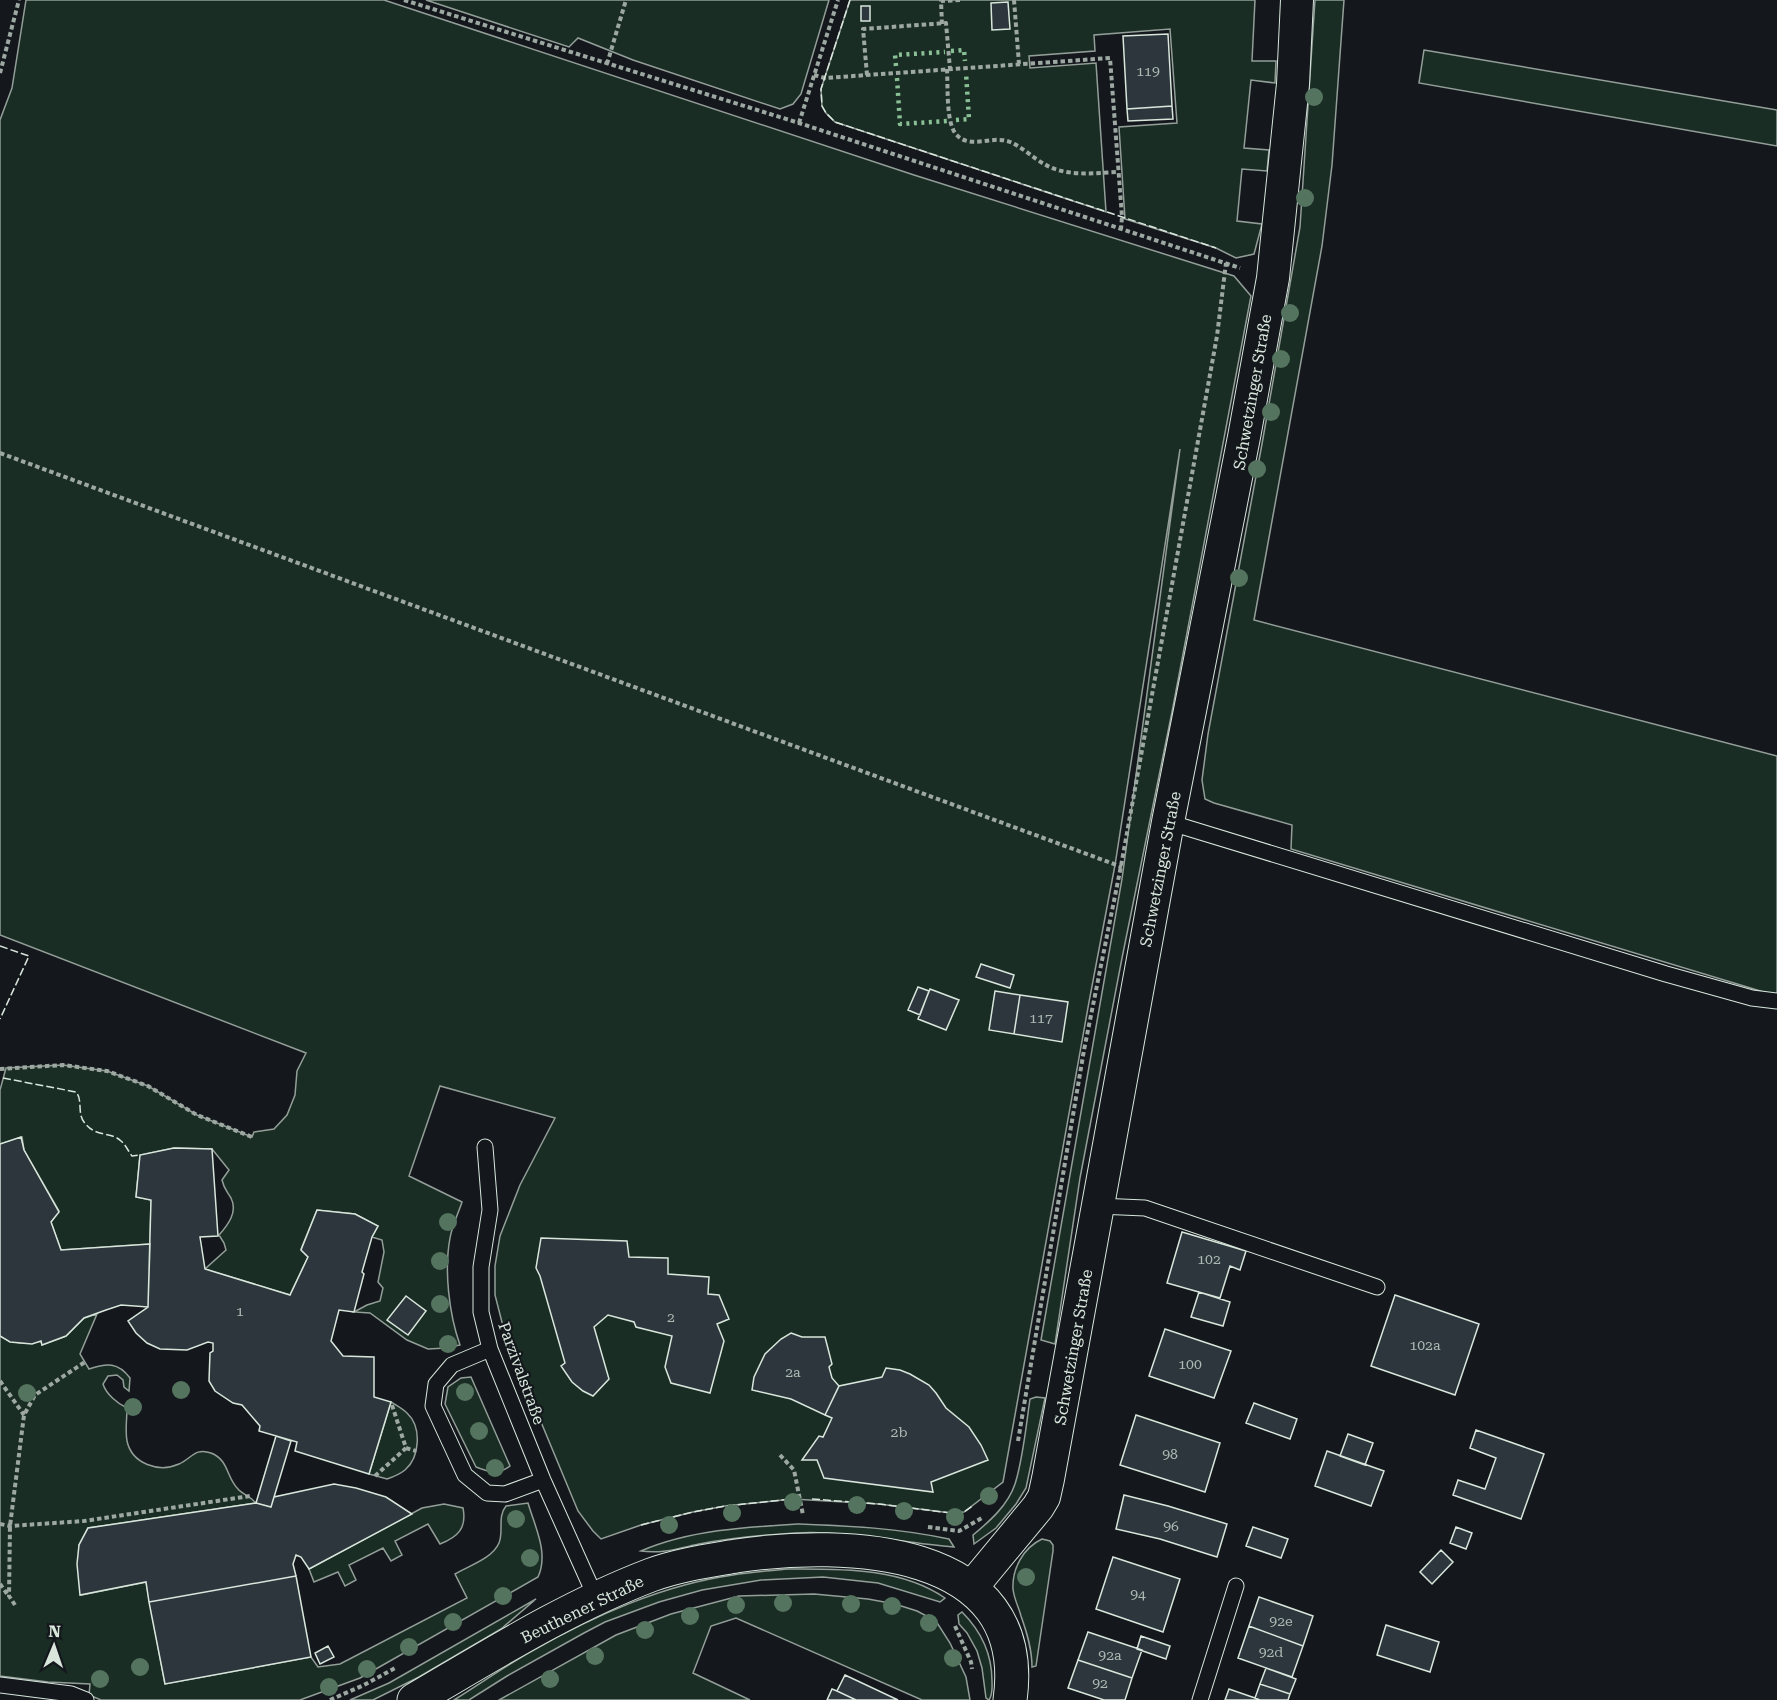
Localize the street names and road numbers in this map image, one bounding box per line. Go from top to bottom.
street label: Schwetzinger Straße [1229,312,1276,471]
street label: Schwetzinger Straße [1136,790,1185,948]
street label: Schwetzinger Straße [1050,1267,1097,1426]
street label: Parzivalstraße [494,1319,549,1427]
street label: Beuthener Straße [518,1571,647,1647]

